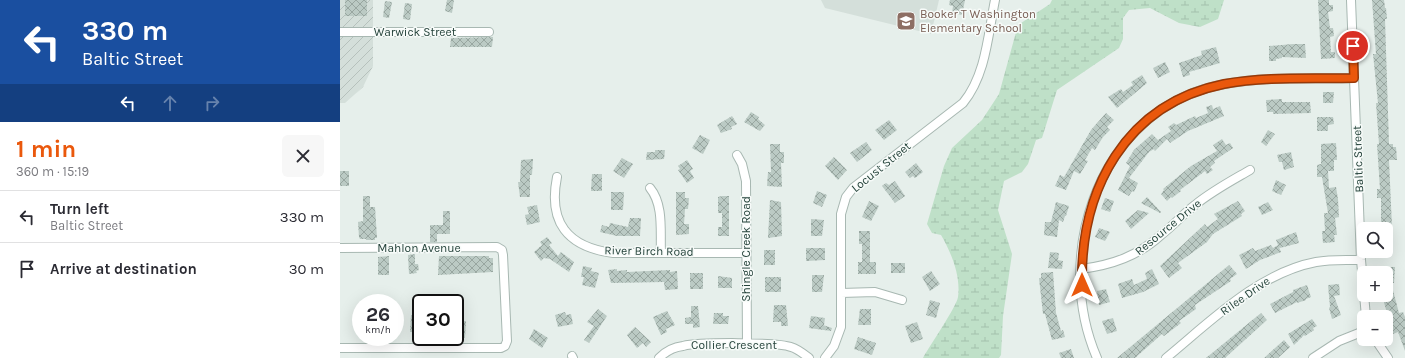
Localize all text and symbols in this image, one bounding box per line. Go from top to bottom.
place label: Booker T Washington Elementary School [920,7,1036,35]
school or university icon: Booker T Washington Elementary School [895,10,917,32]
text: 330 m [82,14,168,47]
icon: left [16,16,68,68]
street label: Warwick Street [374,25,457,39]
pin [1336,29,1370,63]
icon: arrive [1342,35,1364,57]
text: Baltic Street [82,48,183,70]
icon: left [117,92,139,114]
icon: ahead [159,92,181,114]
icon: right [201,92,223,114]
street label: Baltic Street [1350,125,1366,193]
text: 1 min [16,135,76,163]
button: close [282,135,324,177]
street label: Locust Street [849,139,914,195]
text: 360 m · 15:19 [16,164,89,179]
street label: Shingle Creek Road [739,196,753,302]
street label: Resource Drive [1132,196,1204,258]
text: Turn left [50,200,109,218]
icon: left [16,206,38,228]
text: 330 m [280,208,324,226]
text: Baltic Street [50,218,123,233]
map controls [1357,222,1393,346]
button: search [1357,222,1393,258]
street label: Mahlon Avenue [377,241,461,255]
street label: River Birch Road [604,243,694,259]
icon: arrive [16,258,38,280]
text: Arrive at destination [50,260,197,278]
text: 30 m [289,260,324,278]
position arrow [1061,264,1103,306]
button: + [1357,266,1393,302]
street label: Rilee Drive [1217,274,1273,318]
speed limit sign: 30 [412,294,464,346]
text: 26 [366,303,390,326]
button: − [1357,310,1393,346]
text: km/h [365,324,391,336]
street label: Collier Crescent [691,338,777,352]

